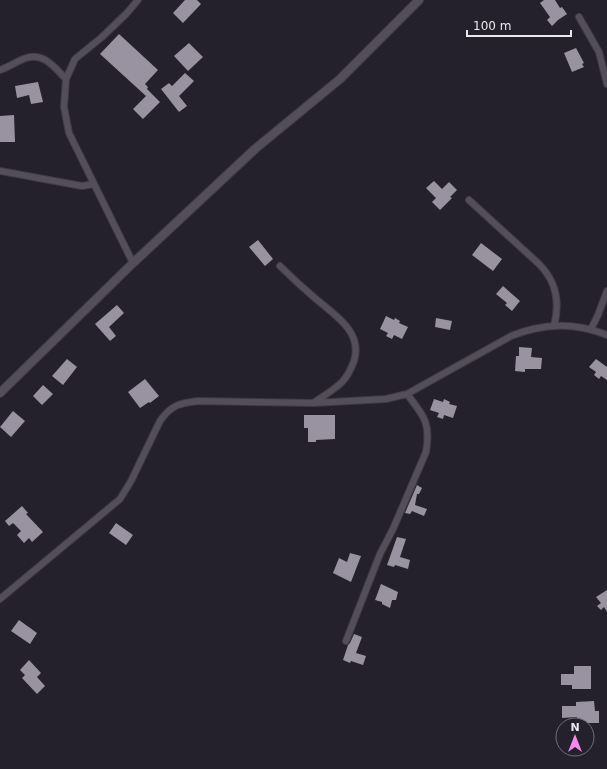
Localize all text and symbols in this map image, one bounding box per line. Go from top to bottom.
scale bar [467,12,571,38]
text: 100 m [473,19,511,33]
north arrow [555,717,595,757]
text: N [570,721,580,734]

